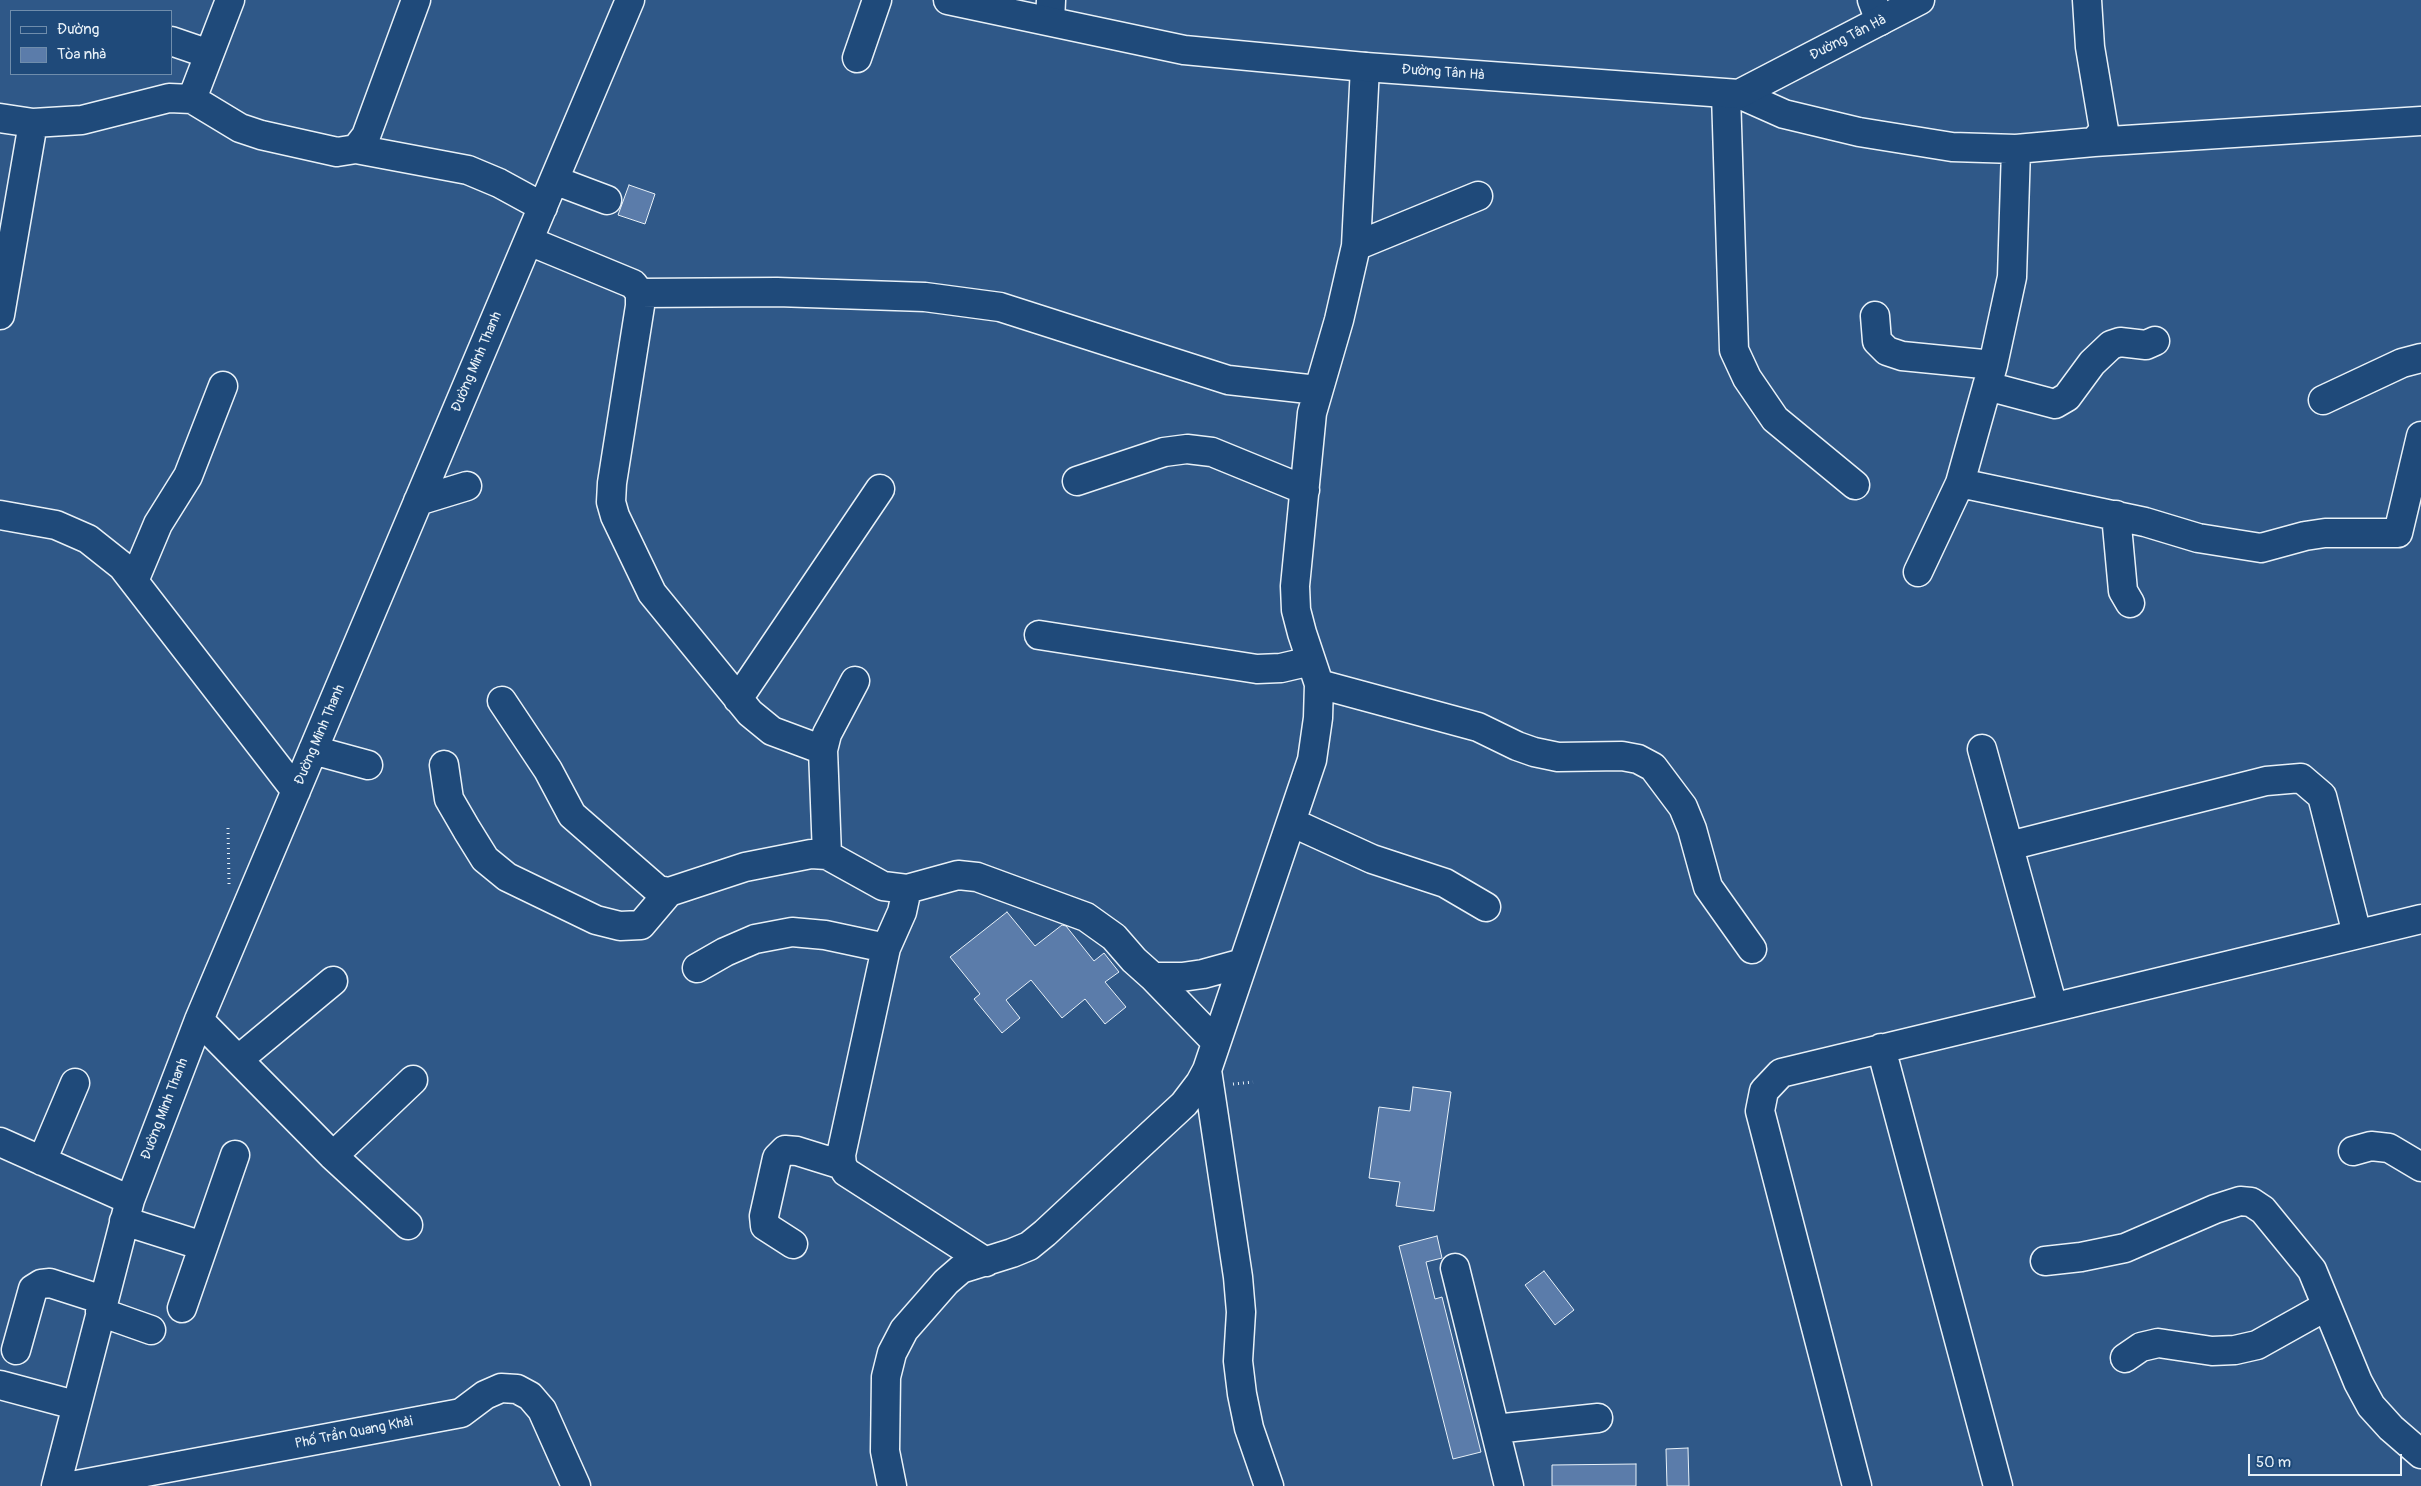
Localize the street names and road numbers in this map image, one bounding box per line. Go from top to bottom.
street label: Đường Tân Hà [1807,12,1889,64]
street label: Đường Tân Hà [1401,62,1485,84]
street label: Đường Minh Thanh [448,309,506,415]
street label: Đường Minh Thanh [291,682,349,788]
street label: Đường Minh Thanh [138,1056,192,1162]
street label: Phố Trần Quang Khải [294,1413,414,1453]

